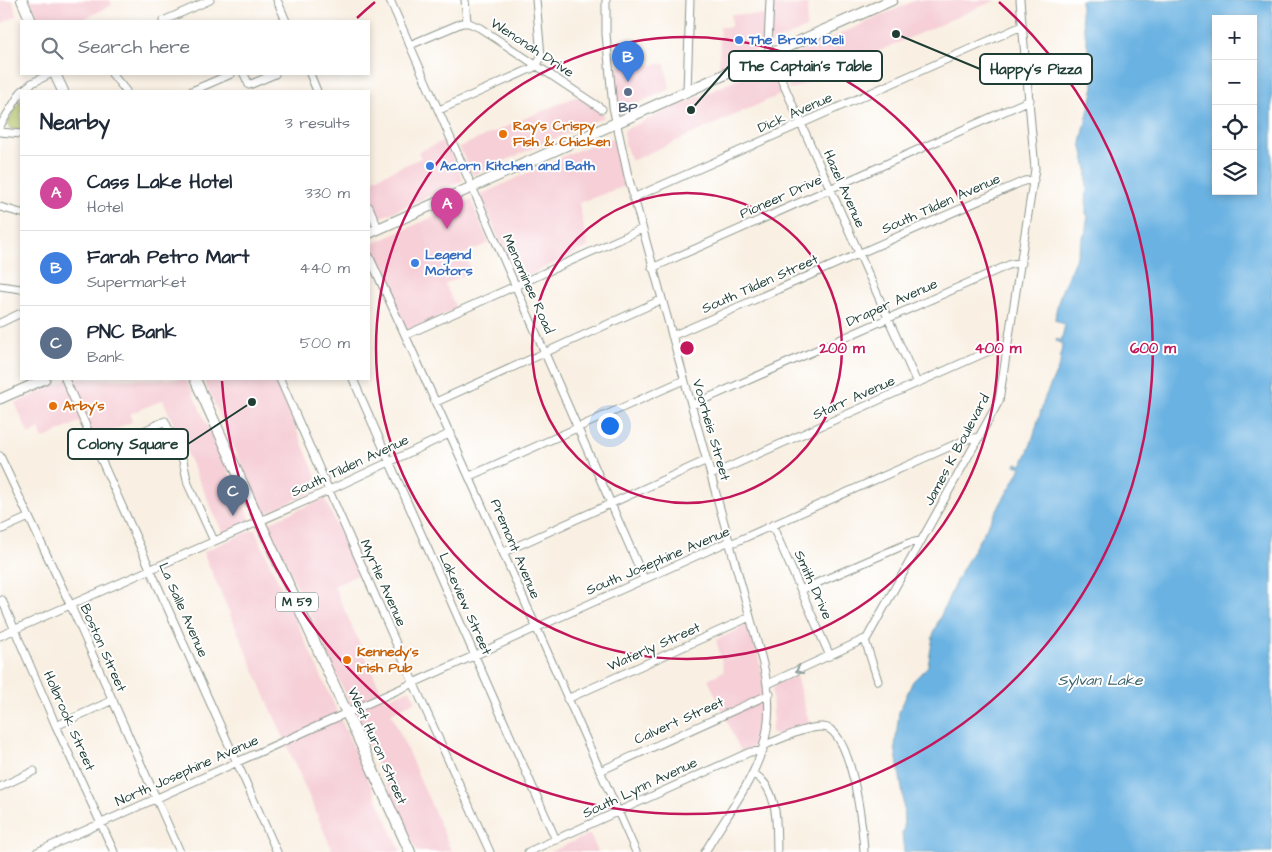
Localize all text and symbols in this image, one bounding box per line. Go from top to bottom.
street label: Wenonah Drive [486,13,578,83]
map controls [1212,15,1257,195]
button: + [1212,15,1257,60]
search box [20,20,370,75]
place label: The Bronx Deli [748,30,844,50]
icon: search [38,34,66,62]
text: Search here [78,34,190,61]
marker: The Bronx Deli [733,34,745,46]
pin: B [612,41,644,82]
callout: The Captain's Table [729,51,882,81]
callout: Happy's Pizza [980,54,1092,84]
text: The Captain's Table [739,56,872,77]
text: Happy's Pizza [990,59,1082,81]
button: − [1212,60,1257,105]
marker: BP [622,86,634,98]
street label: Dick Avenue [755,87,836,138]
place label: BP [619,98,638,118]
button: locate [1212,105,1257,150]
text: Nearby [40,108,110,137]
text: 3 results [285,112,350,134]
place label: Ray’s Crispy Fish & Chicken [513,116,610,152]
marker: Ray’s Crispy Fish & Chicken [497,128,509,140]
street label: Hazel Avenue [818,147,870,232]
button: layers [1212,150,1257,195]
place label: Acorn Kitchen and Bath [440,156,596,176]
marker: Acorn Kitchen and Bath [424,160,436,172]
text: Cass Lake Hotel [87,169,232,196]
street label: South Tilden Avenue [878,169,1004,239]
street label: Pioneer Drive [737,170,826,224]
text: A [51,182,61,204]
text: 330 m [305,182,350,204]
pin: A [431,188,463,229]
text: Hotel [87,196,123,218]
street label: Menominee Road [497,231,559,337]
text: Farah Petro Mart [87,244,249,271]
place label: Legend Motors [425,245,473,281]
street label: South Tilden Street [698,249,822,319]
text: B [50,257,62,279]
text: 440 m [299,257,350,279]
marker: Legend Motors [409,257,421,269]
text: Supermarket [87,271,186,293]
street label: Draper Avenue [843,274,941,332]
text: PNC Bank [87,319,176,346]
text: C [50,332,62,354]
text: 500 m [300,332,350,354]
text: 200 m [818,338,865,359]
text: 400 m [975,338,1022,359]
text: 600 m [1130,338,1176,359]
centre of rings [678,339,696,357]
text: Bank [87,346,124,368]
street label: Starr Avenue [810,371,899,425]
street label: Voorheis Street [687,377,735,483]
street label: James K Boulevard [919,391,995,509]
place label: Arby's [63,396,105,416]
marker: Arby's [47,400,59,412]
your location [597,413,623,439]
callout: Colony Square [68,429,188,459]
street label: South Tilden Avenue [288,430,413,502]
text: Colony Square [78,434,178,456]
pin: C [217,475,249,516]
street label: Premont Avenue [485,496,545,602]
street label: South Josephine Avenue [583,521,733,600]
street label: Myrtle Avenue [355,536,411,630]
street label: Smith Drive [789,547,837,623]
street label: Lakeview Street [433,550,497,659]
street label: La Salle Avenue [153,560,213,661]
road number: M 59 [276,592,318,612]
street label: Boston Street [75,601,131,695]
street label: Waterly Street [604,617,704,676]
place label: Kennedy's Irish Pub [357,642,419,678]
marker: Kennedy's Irish Pub [341,654,353,666]
one-way arrow [795,663,804,674]
street label: Holbrook Street [38,668,100,774]
water label: Sylvan Lake [1058,670,1143,692]
street label: West Huron Street [342,684,412,808]
street label: Calvert Street [631,692,727,750]
street label: North Josephine Avenue [112,730,262,812]
street label: South Lynn Avenue [579,752,701,823]

